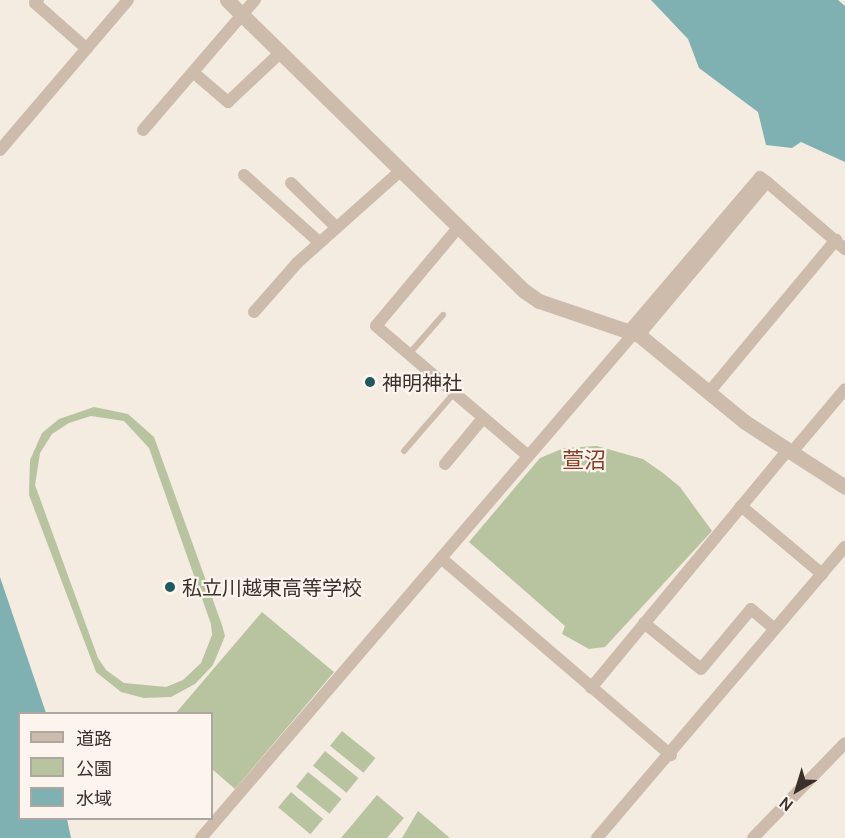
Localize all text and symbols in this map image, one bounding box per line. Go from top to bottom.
place label: 神明神社 [382,370,462,394]
marker: 神明神社 [363,375,377,389]
district label: 萱沼 [562,448,606,474]
place label: 私立川越東高等学校 [182,575,362,599]
marker: 私立川越東高等学校 [163,580,177,594]
legend [18,712,213,820]
text: 道路 [76,726,112,750]
text: 公園 [76,756,112,780]
north arrow [767,760,827,820]
text: 水域 [76,786,112,810]
text: N [775,792,797,816]

